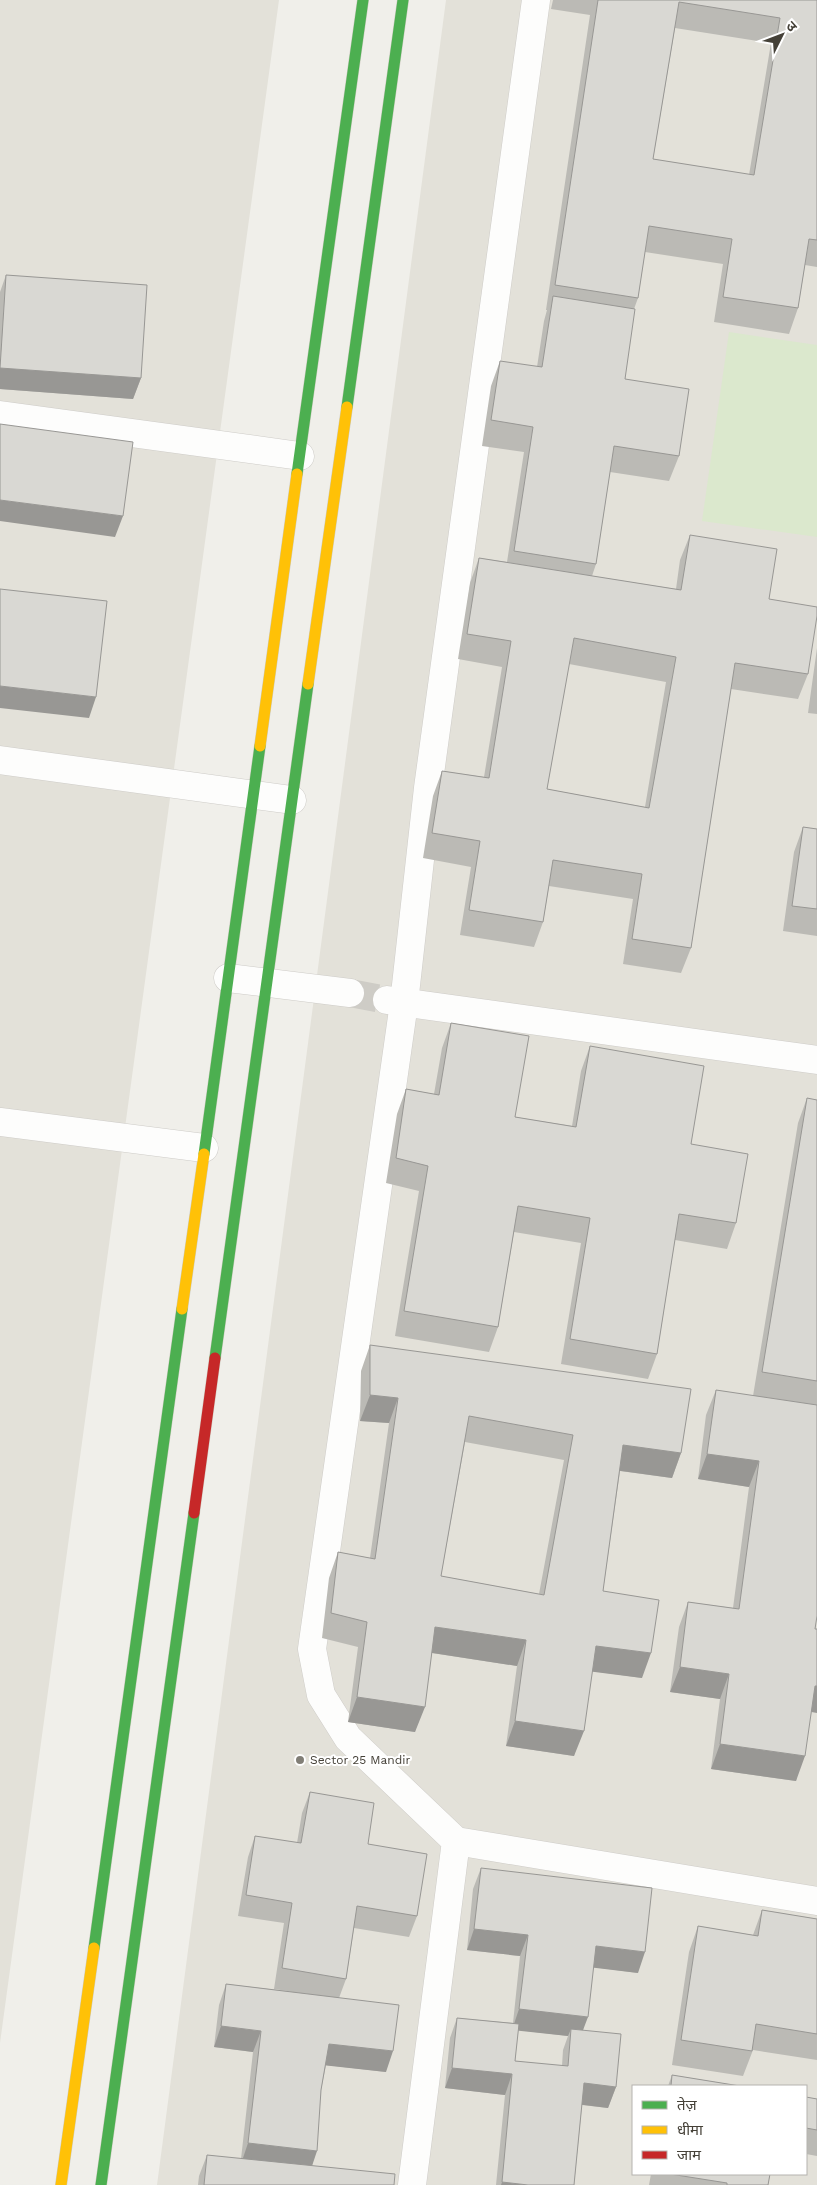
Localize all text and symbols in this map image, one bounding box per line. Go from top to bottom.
north arrow [757,10,807,60]
text: उ [783,18,801,35]
place label: Sector 25 Mandir [310,1753,410,1767]
marker: Sector 25 Mandir [294,1754,306,1766]
legend [632,2085,807,2175]
text: तेज़ [677,2096,698,2114]
text: धीमा [677,2121,704,2139]
text: जाम [677,2146,702,2164]

